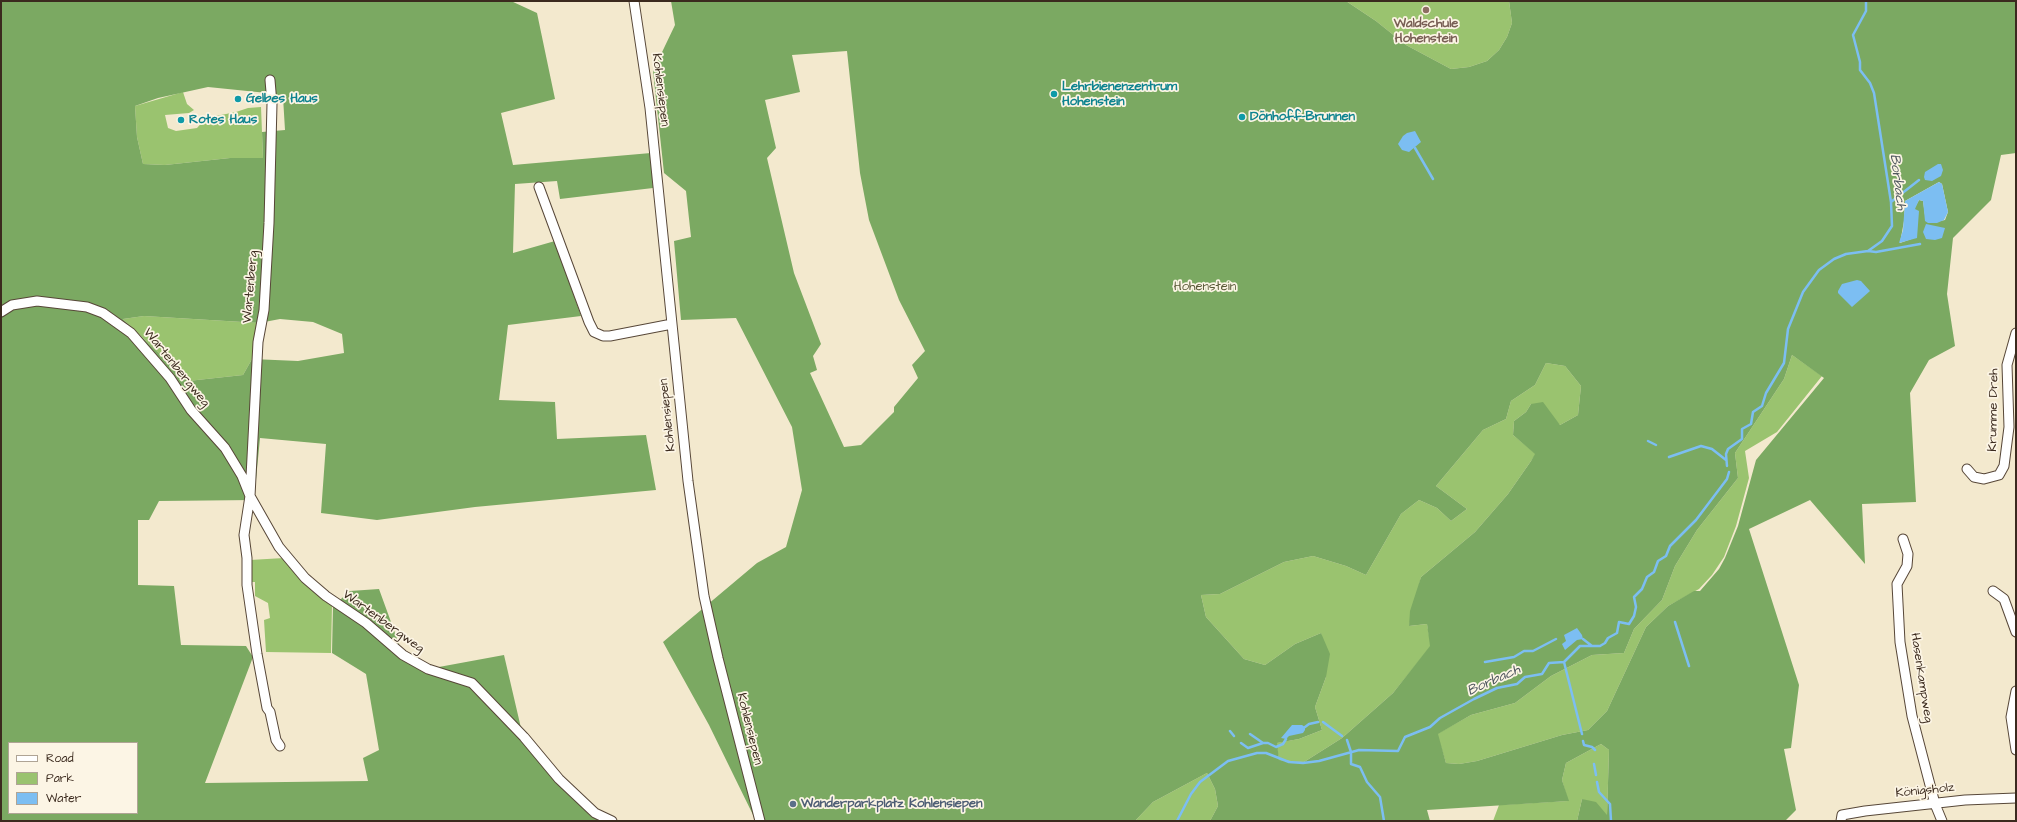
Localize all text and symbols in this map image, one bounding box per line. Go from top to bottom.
marker: Waldschule Hohenstein [1421,5,1431,15]
place label: Waldschule Hohenstein [1394,16,1458,47]
street label: Kohlensiepen [648,53,672,127]
place label: Lehrbienenzentrum Hohenstein [1062,79,1177,110]
marker: Lehrbienenzentrum Hohenstein [1049,89,1059,99]
place label: Gelbes Haus [246,91,318,107]
marker: Gelbes Haus [233,94,243,104]
place label: Dönhoff-Brunnen [1250,109,1355,125]
place label: Rotes Haus [189,112,257,128]
marker: Dönhoff-Brunnen [1237,112,1247,122]
marker: Rotes Haus [176,115,186,125]
water label: Borbach [1885,153,1909,211]
street label: Wartenberg [240,250,262,324]
park label: Hohenstein [1174,279,1236,295]
street label: Wartenbergweg [139,325,213,411]
street label: Krumme Dreh [1985,368,2003,452]
street label: Kohlensiepen [656,378,680,452]
street label: Wartenbergweg [339,587,427,657]
street label: Hasenkampweg [1906,632,1936,724]
water label: Borbach [1465,662,1523,700]
street label: Kohlensiepen [733,691,765,767]
legend [8,742,138,814]
text: Road [46,750,74,767]
text: Park [46,770,74,787]
street label: Königsholz [1895,780,1955,802]
text: Water [46,790,81,807]
place label: Wanderparkplatz Kohlensiepen [801,796,983,812]
marker: Wanderparkplatz Kohlensiepen [788,799,798,809]

